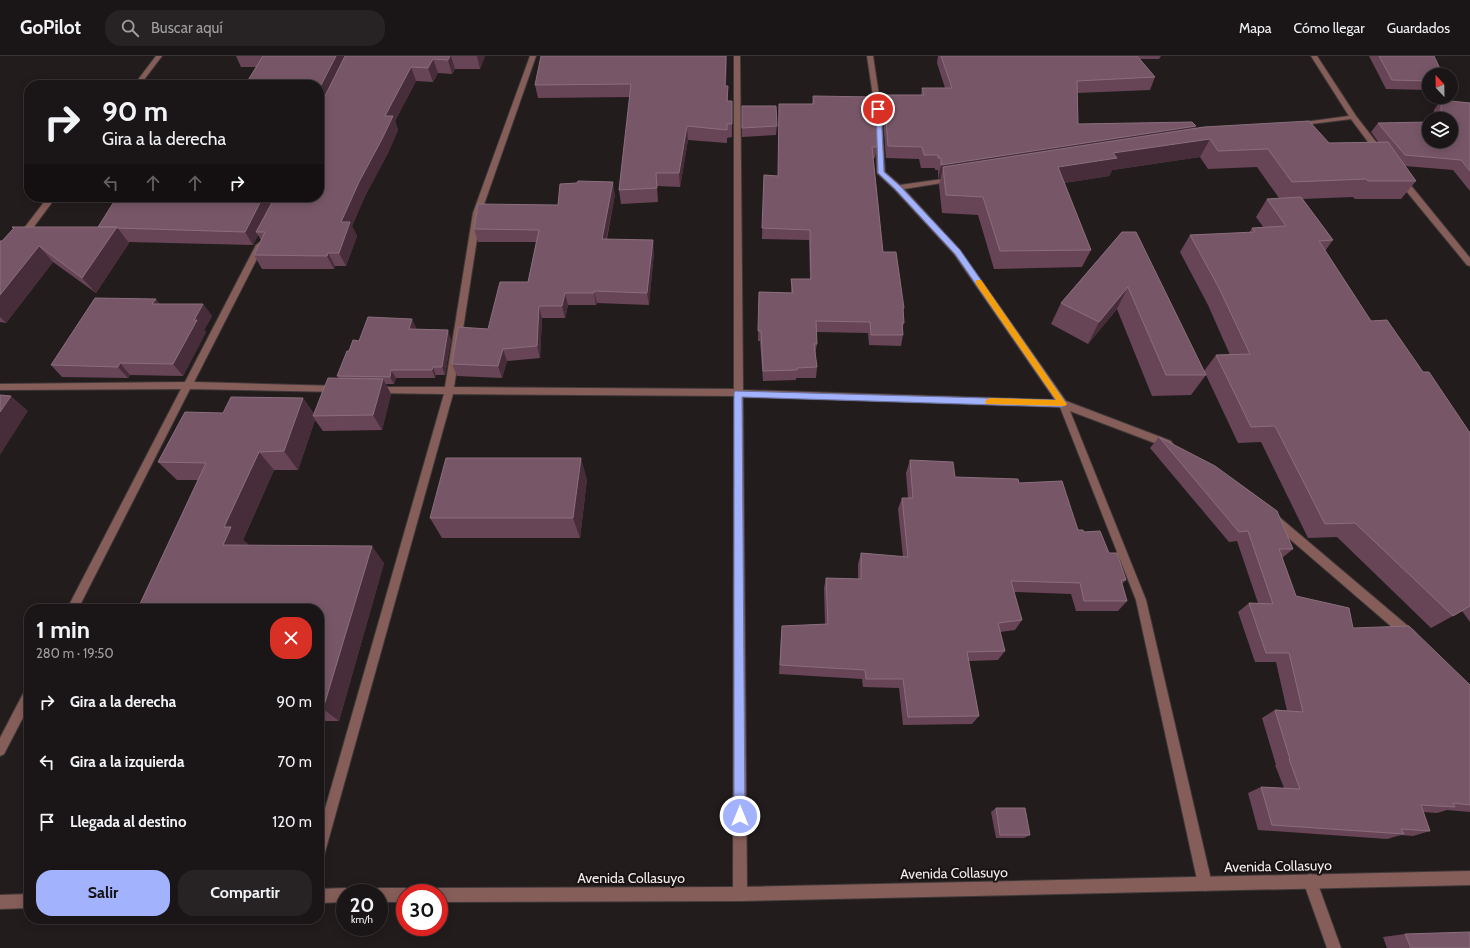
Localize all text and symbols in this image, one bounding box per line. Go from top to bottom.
search box [105,10,385,46]
text: GoPilot [20,16,81,39]
icon: search [119,17,141,39]
text: Buscar aquí [151,19,223,37]
text: Mapa [1239,19,1272,37]
text: Cómo llegar [1294,19,1365,37]
text: Guardados [1387,19,1450,37]
north arrow [1422,68,1458,104]
map controls [1422,68,1458,148]
pin [861,92,895,126]
text: 90 m [102,94,168,128]
icon: right [36,96,88,148]
icon: arrive [867,98,889,120]
button: layers [1422,112,1458,148]
text: Gira a la derecha [102,128,226,150]
icon: left [100,172,122,194]
icon: ahead [142,172,164,194]
icon: ahead [184,172,206,194]
icon: right [226,172,248,194]
text: 1 min [36,615,90,644]
button: close [270,617,312,659]
text: 280 m · 19:50 [36,645,113,661]
icon: right [36,691,58,713]
text: Gira a la derecha [70,693,176,711]
text: 90 m [276,693,312,711]
icon: left [36,751,58,773]
text: Gira a la izquierda [70,753,184,771]
text: 70 m [278,753,312,771]
position arrow [719,795,761,837]
icon: arrive [36,811,58,833]
text: Llegada al destino [70,813,186,831]
text: 120 m [272,813,312,831]
street label: Avenida Collasuyo [1224,856,1332,876]
street label: Avenida Collasuyo [900,863,1008,883]
street label: Avenida Collasuyo [577,869,685,887]
button: Salir [36,870,170,916]
button: Compartir [178,870,312,916]
speed limit sign: 30 [396,884,448,936]
text: 20 [350,893,374,917]
text: km/h [351,913,373,926]

